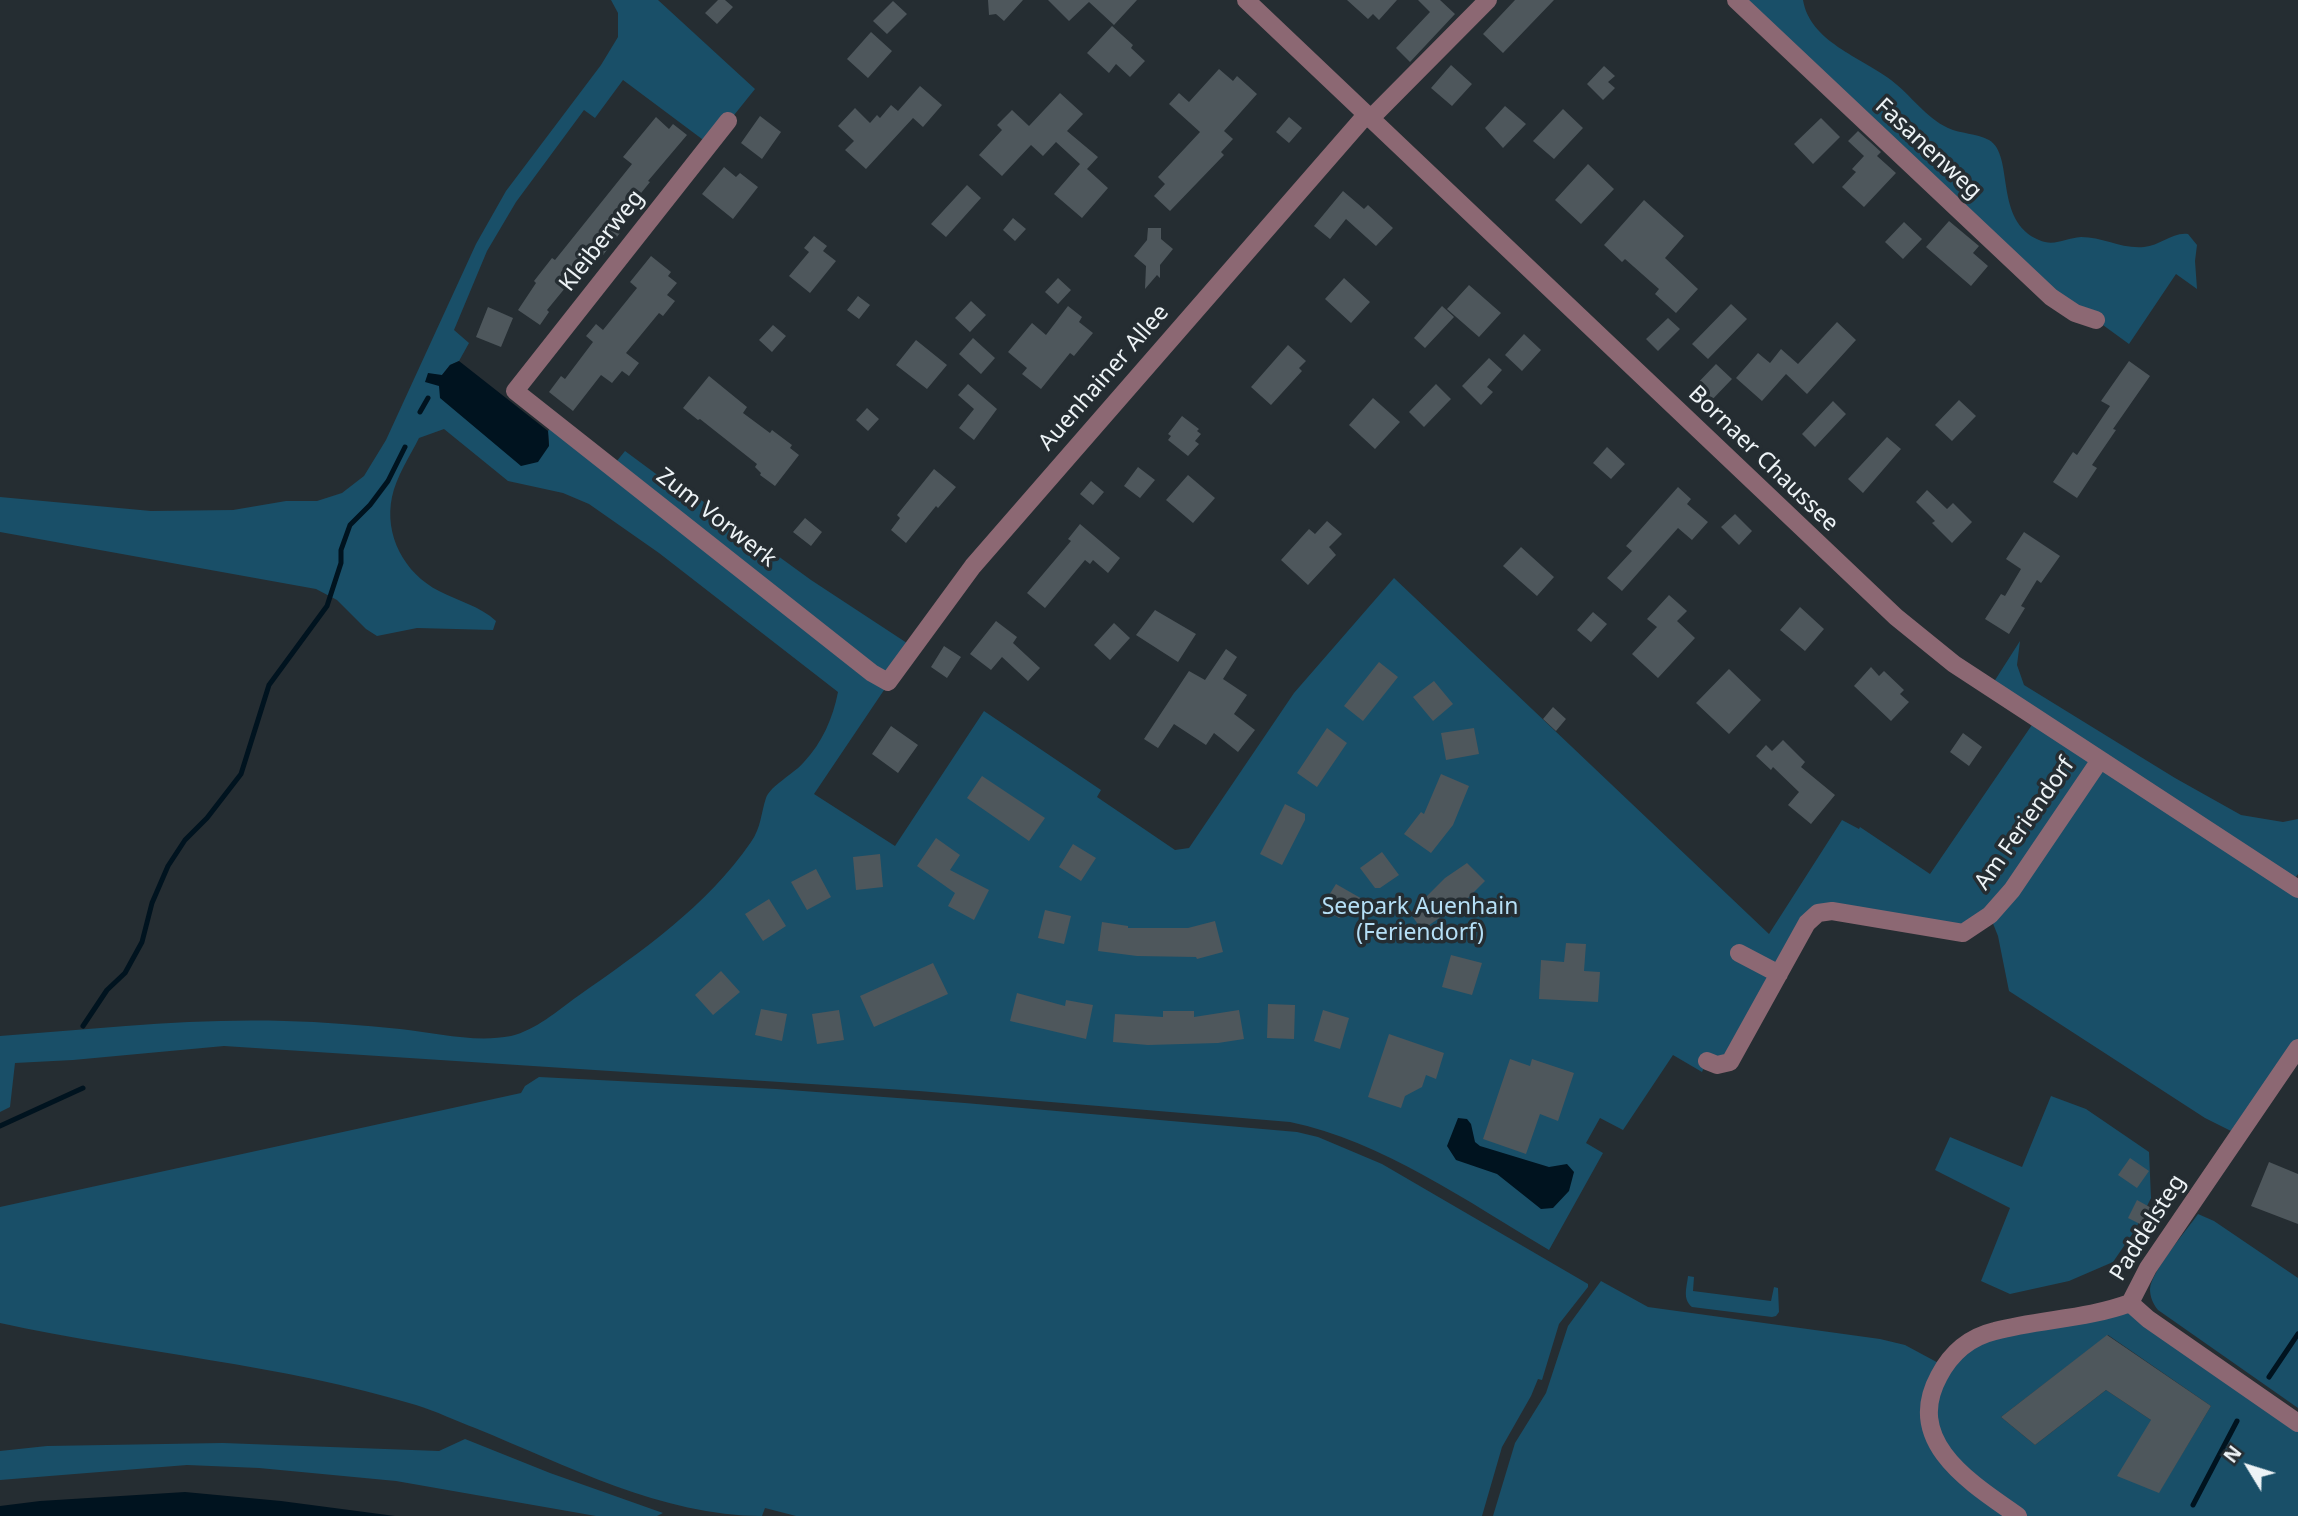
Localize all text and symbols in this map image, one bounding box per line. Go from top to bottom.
street label: Fasanenweg [1869,93,1987,205]
street label: Kleiberweg [554,185,650,297]
street label: Auenhainer Allee [1033,299,1175,457]
street label: Bornaer Chaussee [1682,380,1844,538]
street label: Zum Vorwerk [651,463,781,573]
street label: Am Feriendorf [1969,753,2081,895]
park label: Seepark Auenhain (Feriendorf) [1322,893,1518,947]
street label: Paddelsteg [2104,1170,2192,1286]
north arrow [2214,1432,2284,1502]
text: N [2217,1440,2247,1468]

